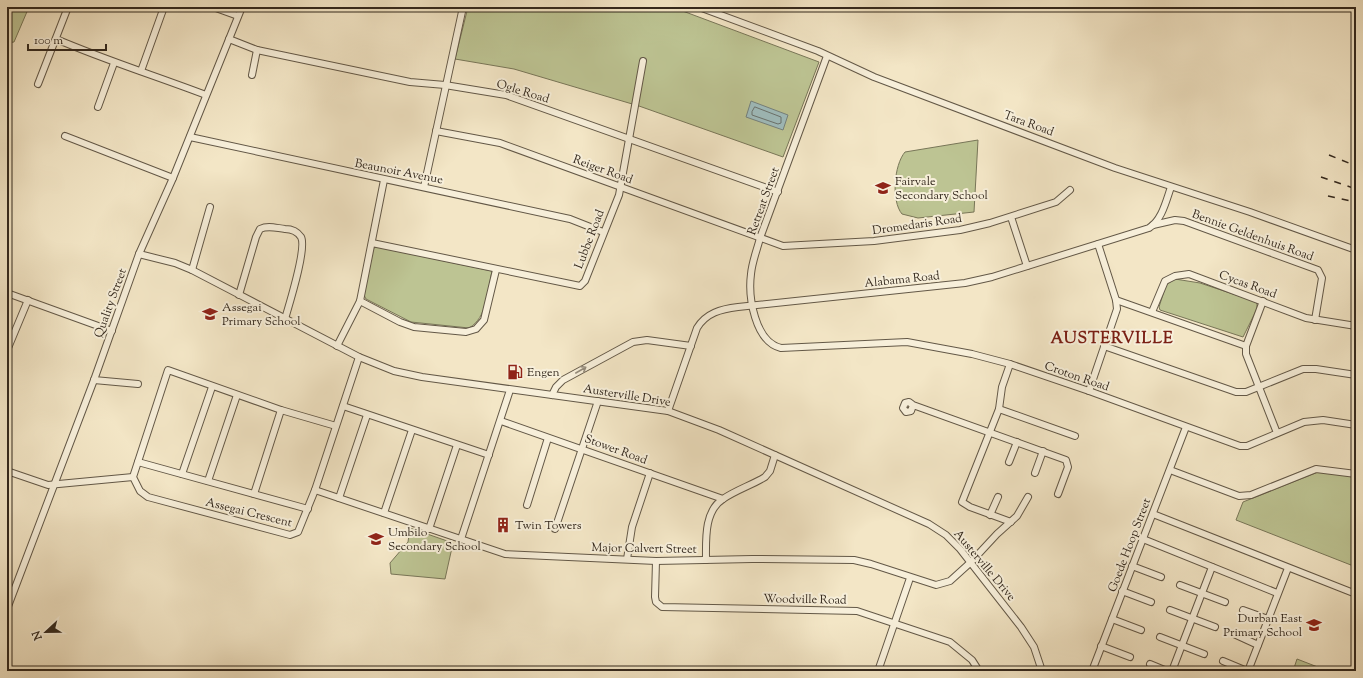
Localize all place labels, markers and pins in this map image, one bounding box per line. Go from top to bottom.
place label: Fairvale Secondary School [895,173,988,205]
school or university icon: Fairvale Secondary School [874,179,892,197]
place label: Assegai Primary School [222,299,301,331]
school or university icon: Assegai Primary School [201,305,219,323]
fuel station icon: Engen [506,363,524,381]
place label: Engen [527,364,560,382]
building icon: Twin Towers [494,516,512,534]
place label: Twin Towers [515,517,582,535]
place label: Umbilo Secondary School [388,524,481,556]
school or university icon: Umbilo Secondary School [367,530,385,548]
place label: Durban East Primary School [1223,610,1303,642]
school or university icon: Durban East Primary School [1305,616,1323,634]

